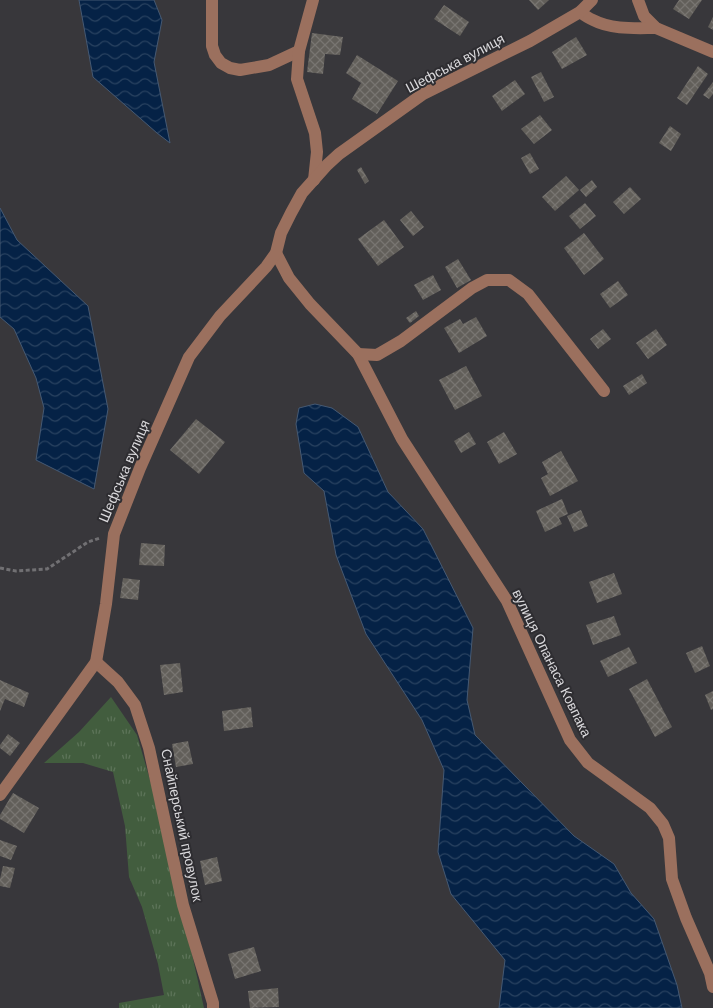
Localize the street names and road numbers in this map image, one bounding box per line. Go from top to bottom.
street label: Шефська вулиця [402,29,508,97]
street label: Шефська вулиця [94,417,154,525]
street label: вулиця Опанаса Ковпака [508,586,596,740]
street label: Снайперський провулок [157,747,207,904]

